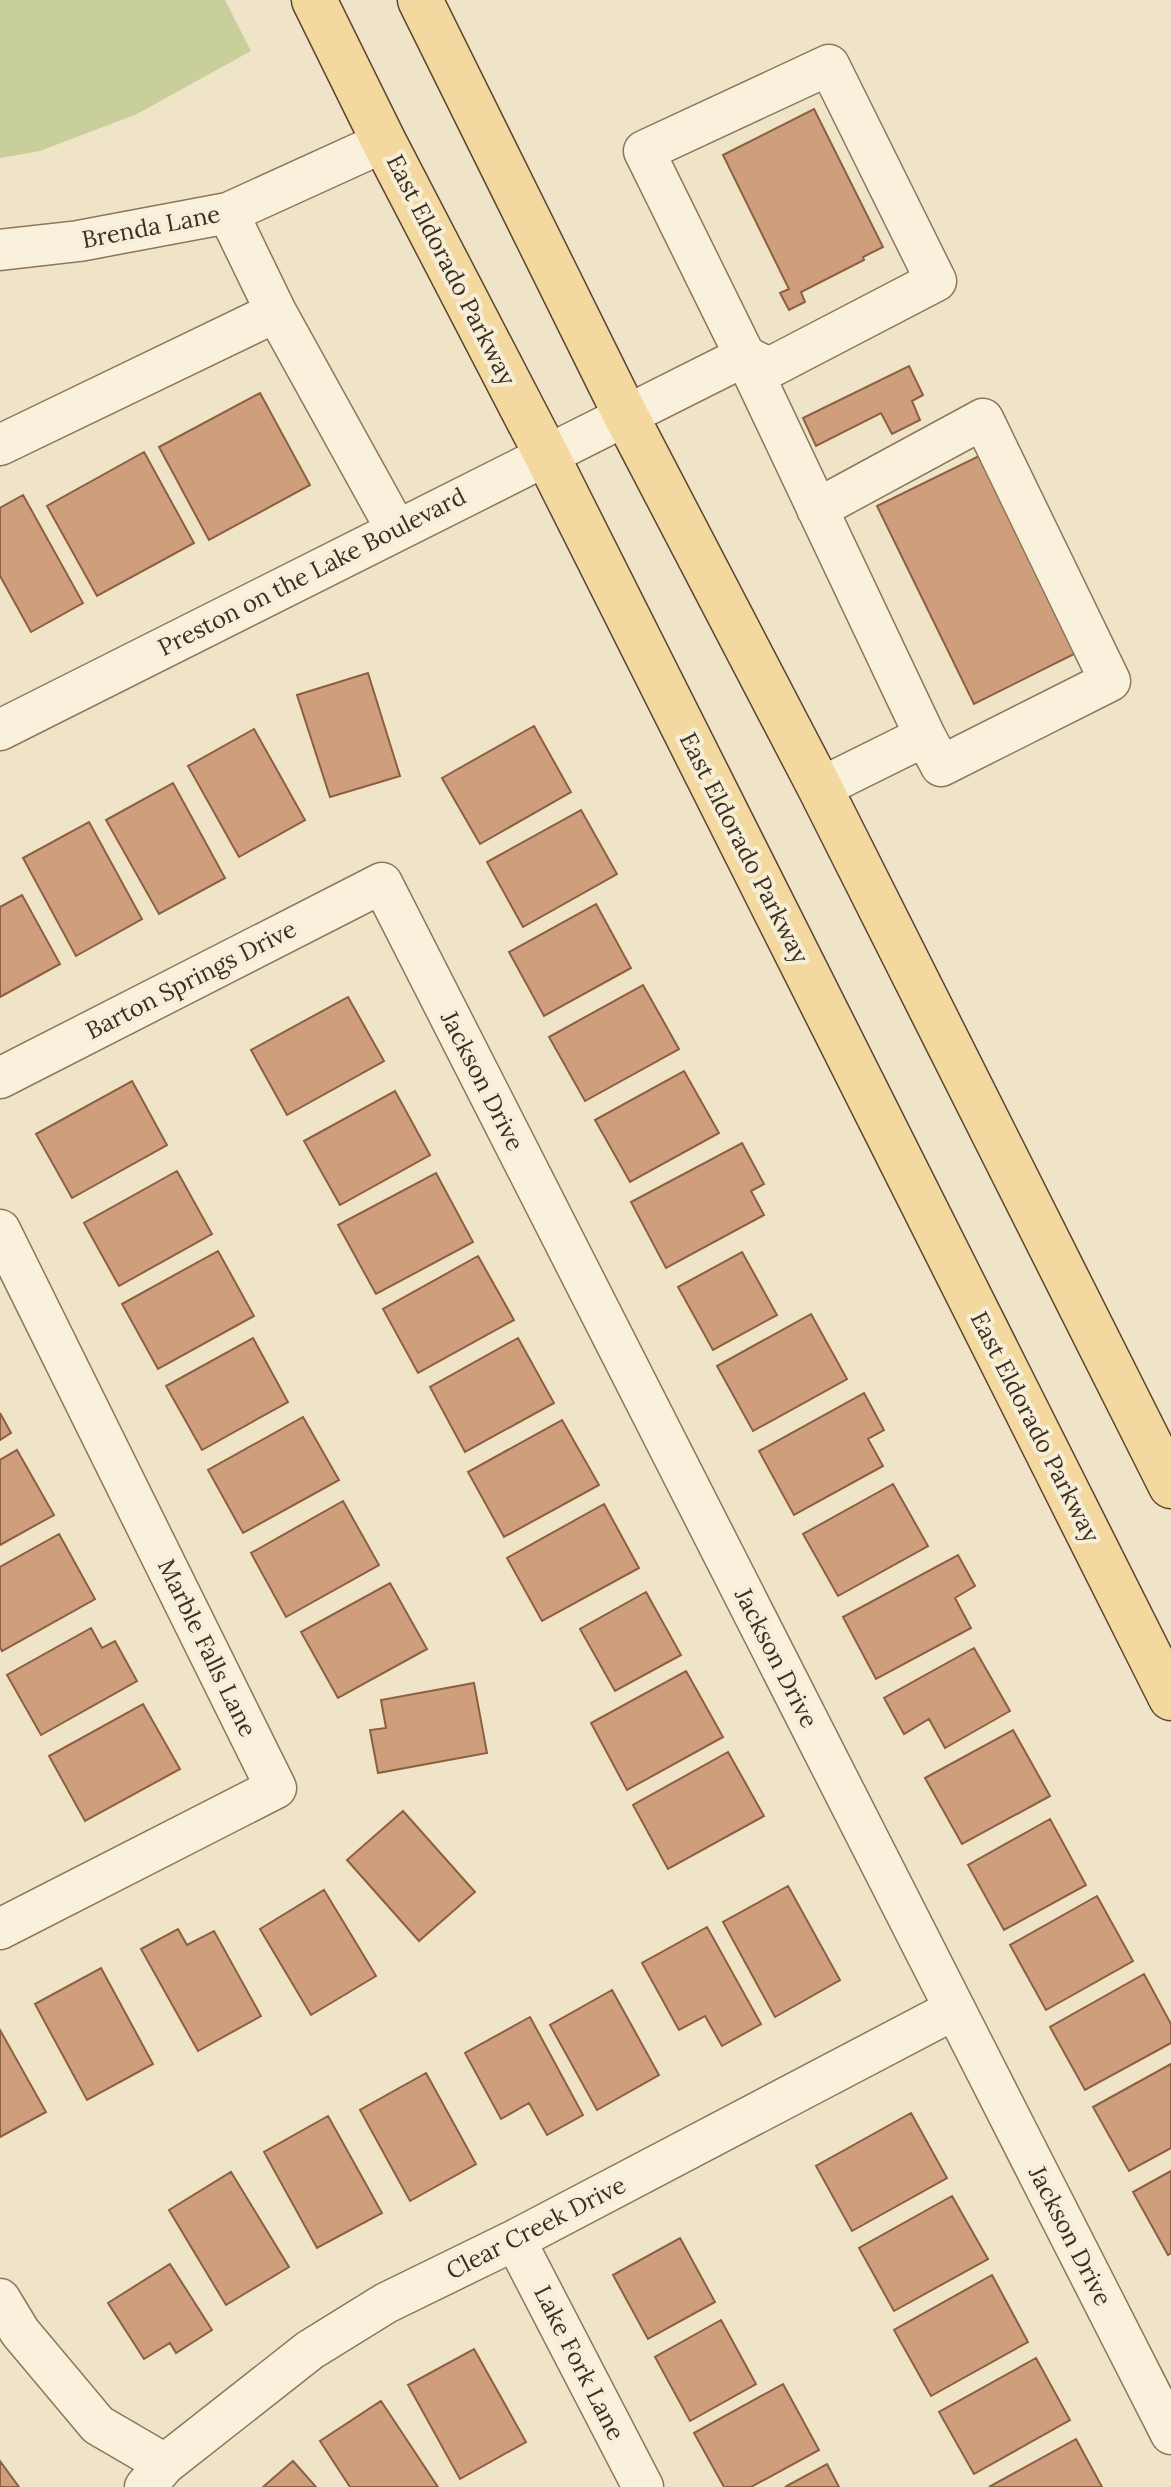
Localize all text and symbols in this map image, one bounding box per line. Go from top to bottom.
street label: East Eldorado Parkway [380,149,523,391]
street label: Brenda Lane [79,198,223,255]
street label: Preston on the Lake Boulevard [153,480,471,663]
street label: East Eldorado Parkway [673,727,816,969]
street label: Barton Springs Drive [80,913,301,1046]
street label: Jackson Drive [434,1005,531,1156]
street label: East Eldorado Parkway [964,1306,1107,1548]
street label: Marble Falls Lane [151,1554,264,1742]
street label: Jackson Drive [728,1582,825,1733]
street label: Jackson Drive [1022,2160,1119,2311]
street label: Clear Creek Drive [441,2169,631,2286]
street label: Lake Fork Lane [527,2280,632,2445]

